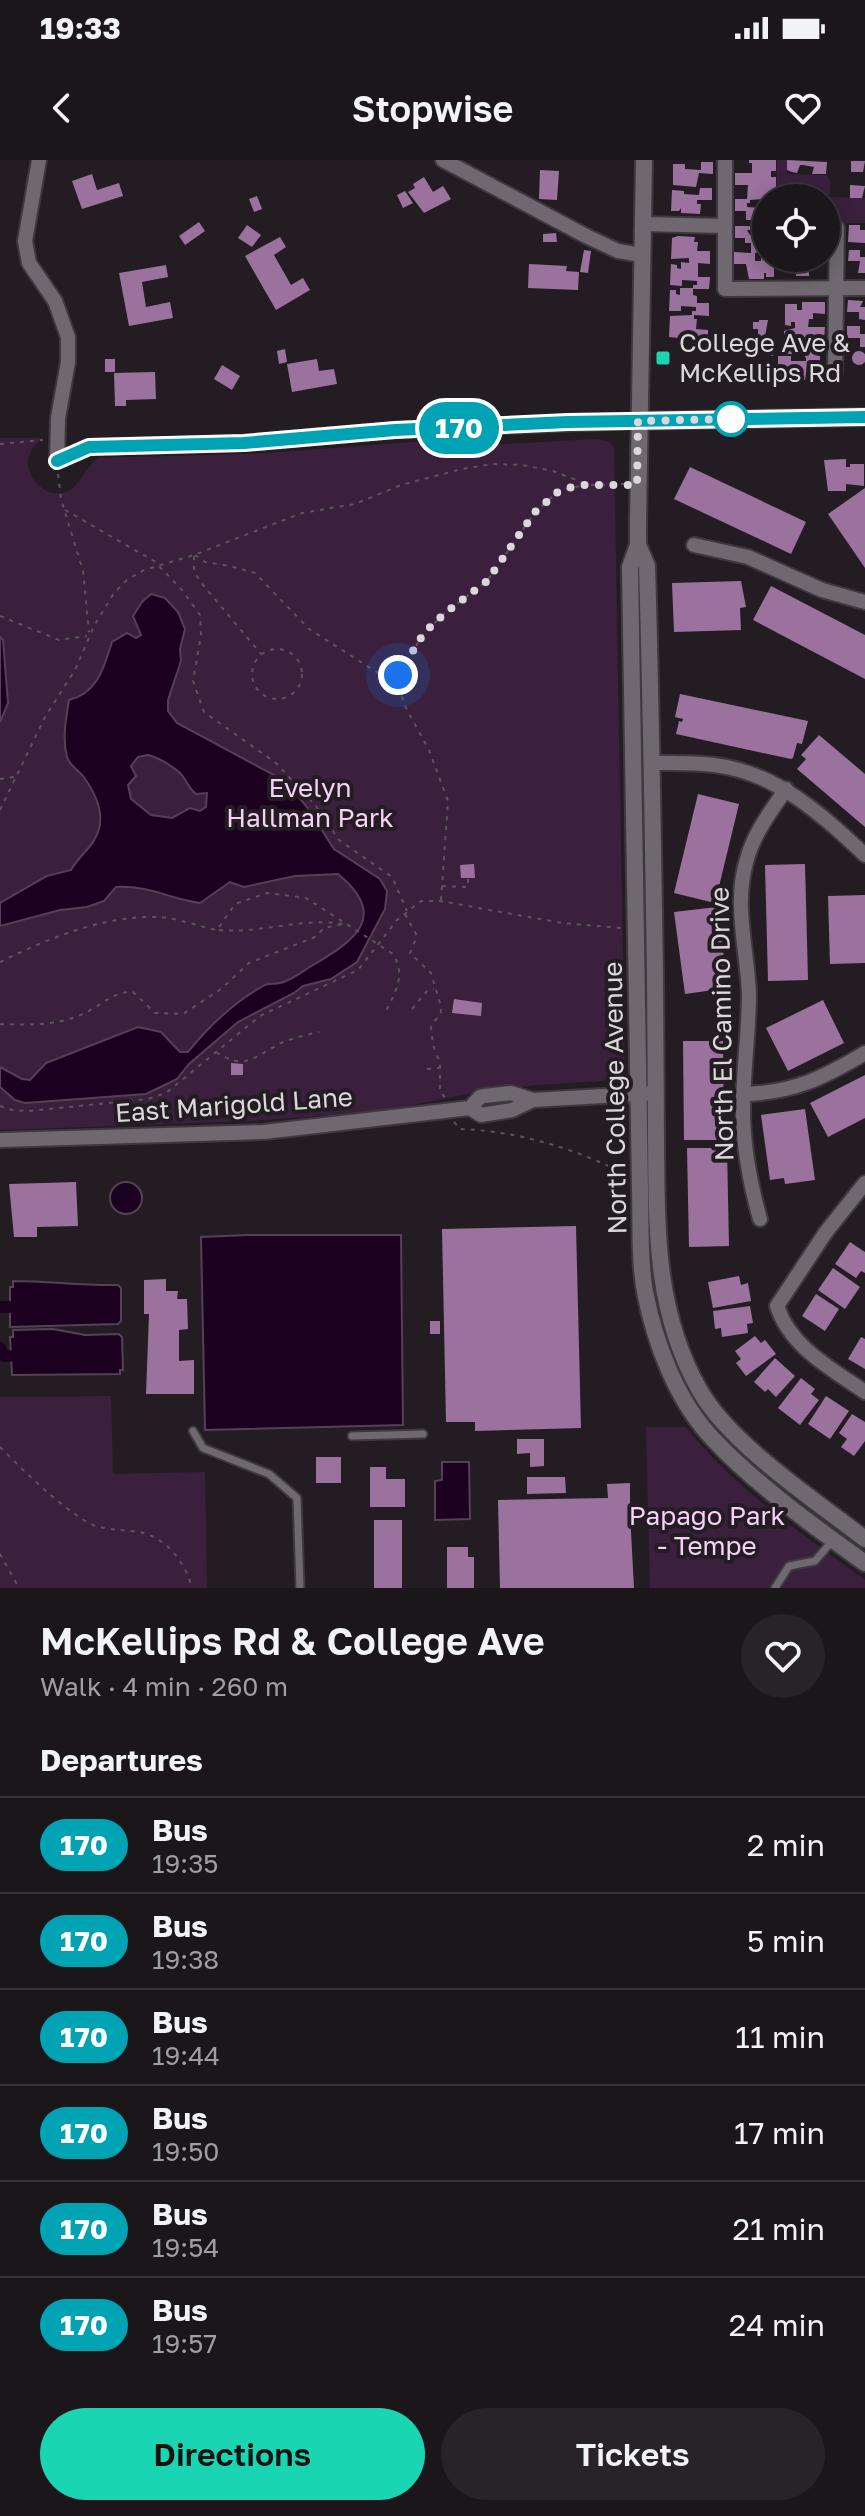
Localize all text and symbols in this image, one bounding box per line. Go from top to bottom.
text: 19:33 [40,10,121,46]
icon: back [40,86,84,130]
icon: heart [781,86,825,130]
text: Stopwise [352,87,513,130]
map controls [752,184,840,272]
button: locate [752,184,840,272]
place label: College Ave & McKellips Rd [679,327,851,388]
marker: College Ave & McKellips Rd [654,349,672,367]
line badge: 170 [413,402,505,454]
unlabelled marker [714,402,748,436]
text: 170 [435,411,483,444]
your location [378,655,418,695]
park label: Evelyn Hallman Park [226,772,394,833]
street label: North El Camino Drive [704,887,739,1161]
street label: North College Avenue [597,961,632,1235]
street label: East Marigold Lane [114,1081,354,1128]
park label: Papago Park - Tempe [629,1500,786,1561]
button: heart [741,1614,825,1698]
text: McKellips Rd & College Ave [40,1618,545,1663]
text: Walk · 4 min · 260 m [40,1671,288,1702]
text: Departures [40,1742,203,1778]
text: Bus [152,1812,208,1848]
text: 2 min [747,1827,825,1863]
text: 170 [60,1828,108,1861]
text: 19:35 [152,1848,218,1879]
text: Bus [152,1908,208,1944]
text: 5 min [747,1923,825,1959]
text: 170 [60,1924,108,1957]
text: 19:38 [152,1944,219,1975]
text: Bus [152,2004,208,2040]
text: 11 min [735,2019,825,2055]
text: 170 [60,2020,108,2053]
text: 19:44 [152,2040,220,2071]
text: Bus [152,2100,208,2136]
text: 17 min [734,2115,825,2151]
text: 170 [60,2116,108,2149]
text: 19:50 [152,2136,219,2167]
text: Bus [152,2196,208,2232]
text: 21 min [733,2211,825,2247]
text: 170 [60,2212,108,2245]
text: 19:54 [152,2232,219,2263]
text: Bus [152,2292,208,2328]
text: 24 min [729,2307,825,2343]
text: 170 [60,2308,108,2341]
text: 19:57 [152,2328,217,2359]
button: Directions [40,2408,425,2500]
button: Tickets [441,2408,825,2500]

